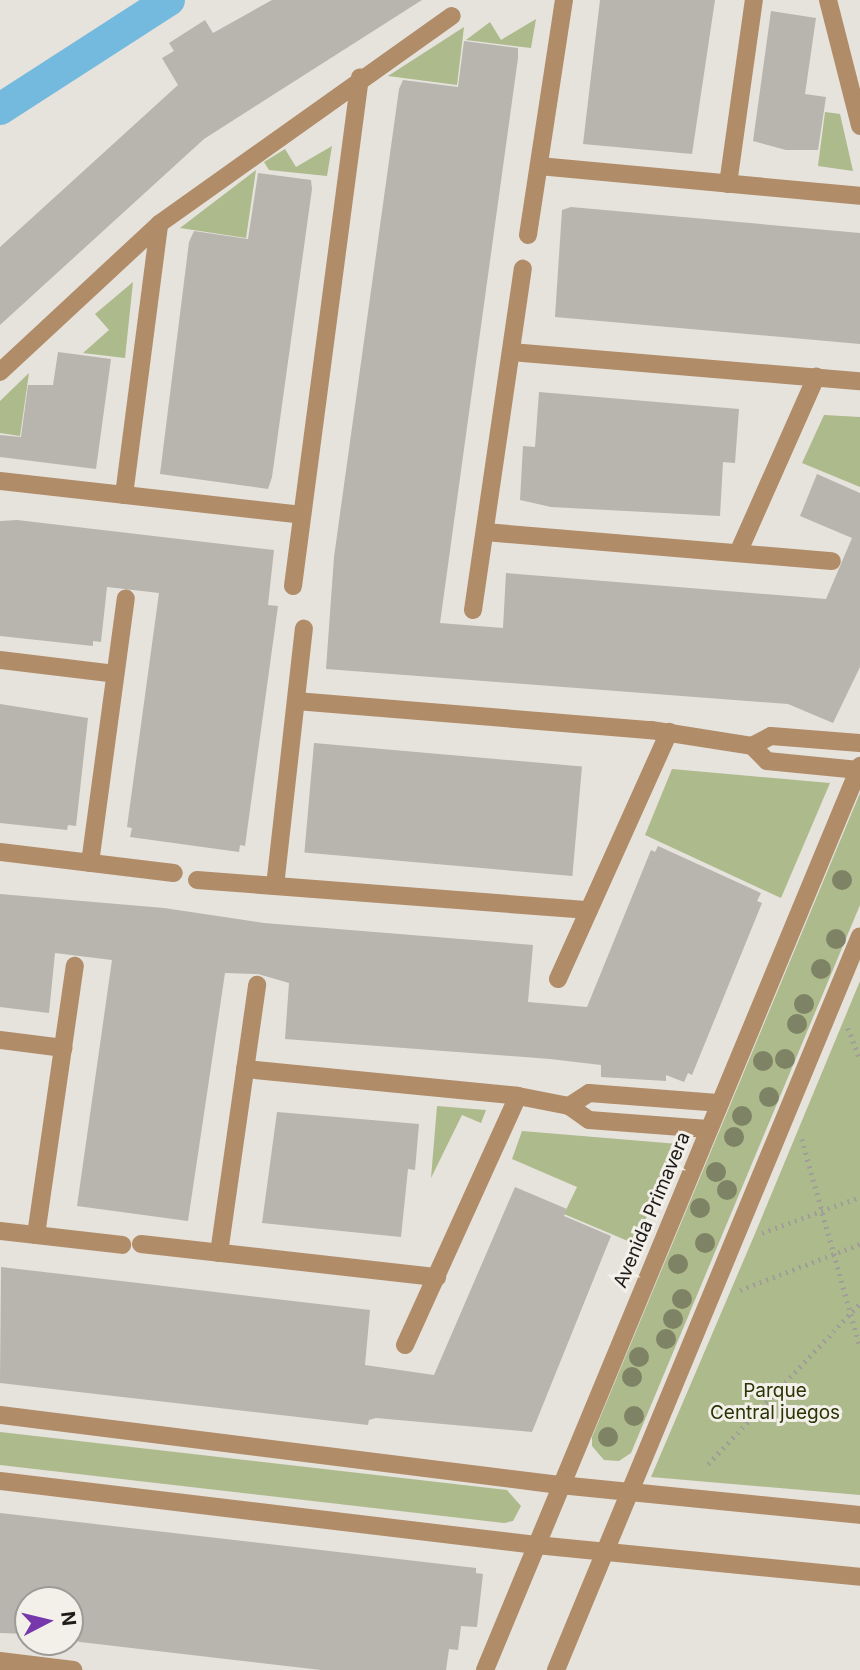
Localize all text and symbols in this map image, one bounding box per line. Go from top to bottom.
street label: Avenida Primavera [609,1129,695,1291]
park label: Parque Central juegos [710,1380,840,1424]
north arrow [14,1586,84,1656]
text: N [56,1610,81,1627]

